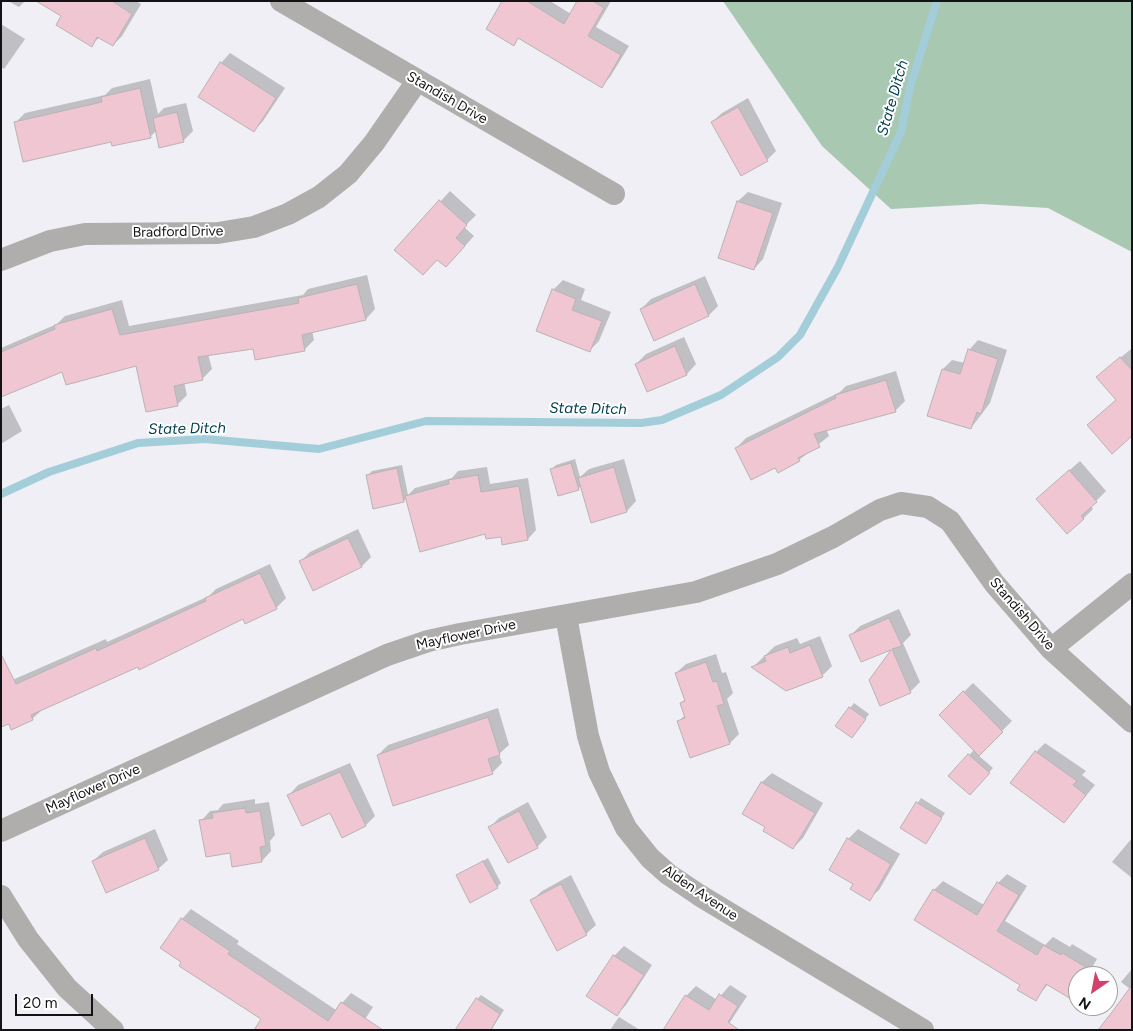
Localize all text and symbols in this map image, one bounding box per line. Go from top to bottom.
water label: State Ditch [874,58,912,138]
street label: Standish Drive [404,68,490,128]
street label: Bradford Drive [133,223,223,241]
water label: State Ditch [549,399,627,419]
water label: State Ditch [148,419,226,439]
street label: Standish Drive [986,574,1058,654]
street label: Mayflower Drive [415,616,517,654]
street label: Mayflower Drive [43,761,143,817]
street label: Alden Avenue [659,862,741,924]
north arrow [1068,966,1118,1016]
scale bar [18,984,95,1016]
text: N [1076,993,1094,1013]
text: 20 m [23,994,57,1012]

